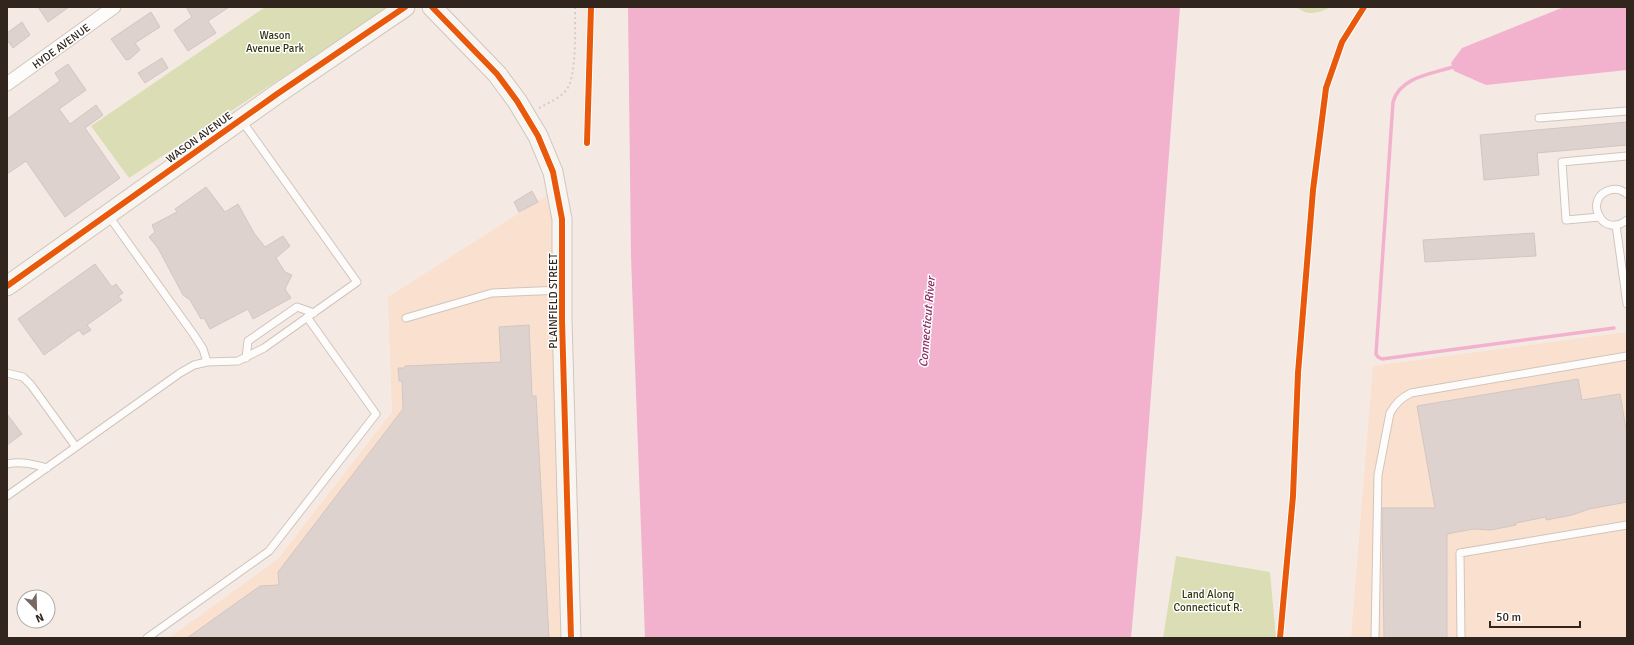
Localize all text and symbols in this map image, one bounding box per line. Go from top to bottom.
street label: HYDE AVENUE [30,21,93,72]
park label: Wason Avenue Park [246,29,304,55]
street label: WASON AVENUE [164,109,235,166]
street label: PLAINFIELD STREET [547,253,560,349]
water label: Connecticut River [916,275,939,368]
park label: Land Along Connecticut R. [1174,588,1243,614]
north arrow [16,589,56,629]
scale bar [1490,603,1580,629]
text: N [34,610,46,625]
text: 50 m [1496,610,1521,625]

